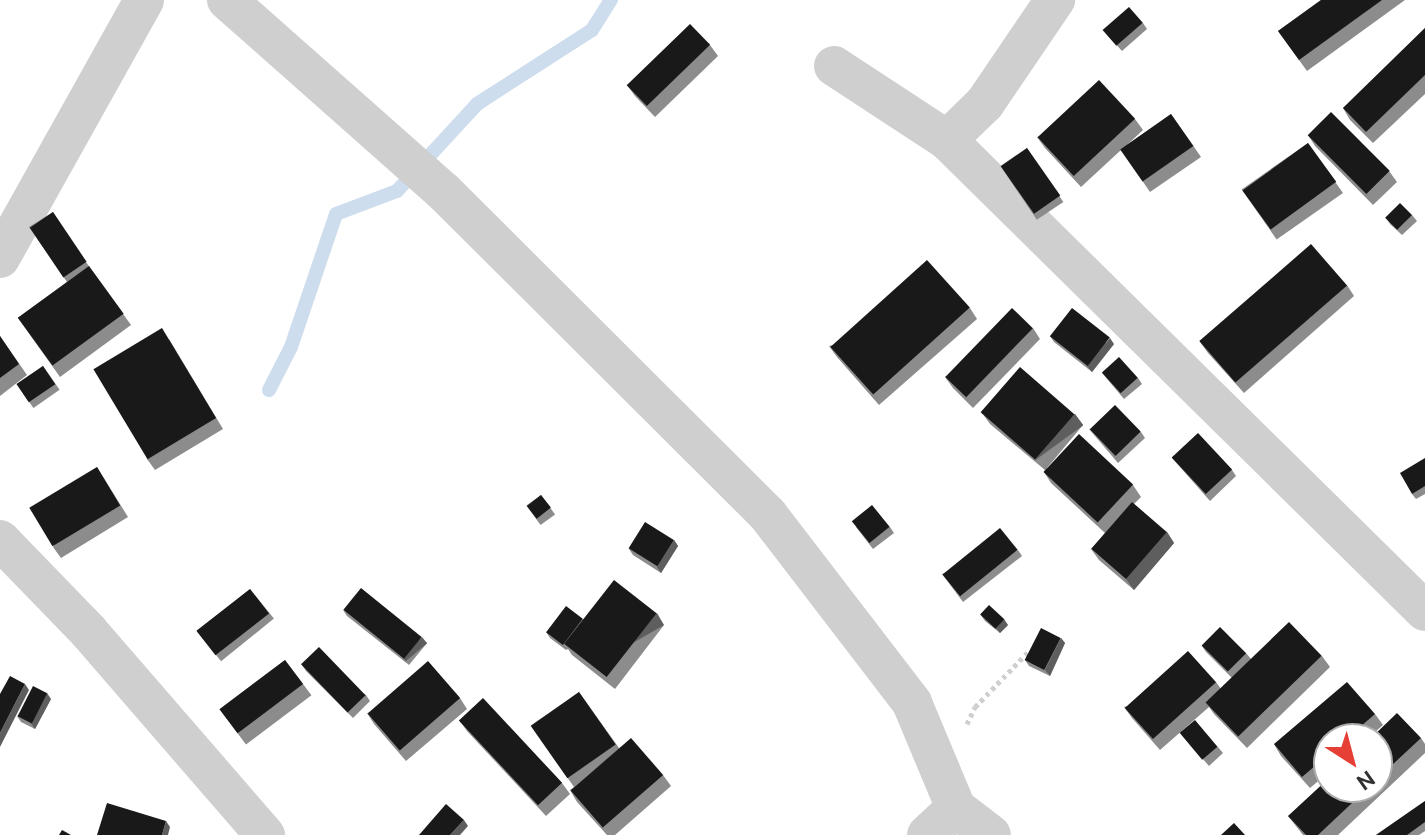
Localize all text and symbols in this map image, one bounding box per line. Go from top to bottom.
north arrow [1313,723,1393,803]
text: N [1352,766,1380,796]

